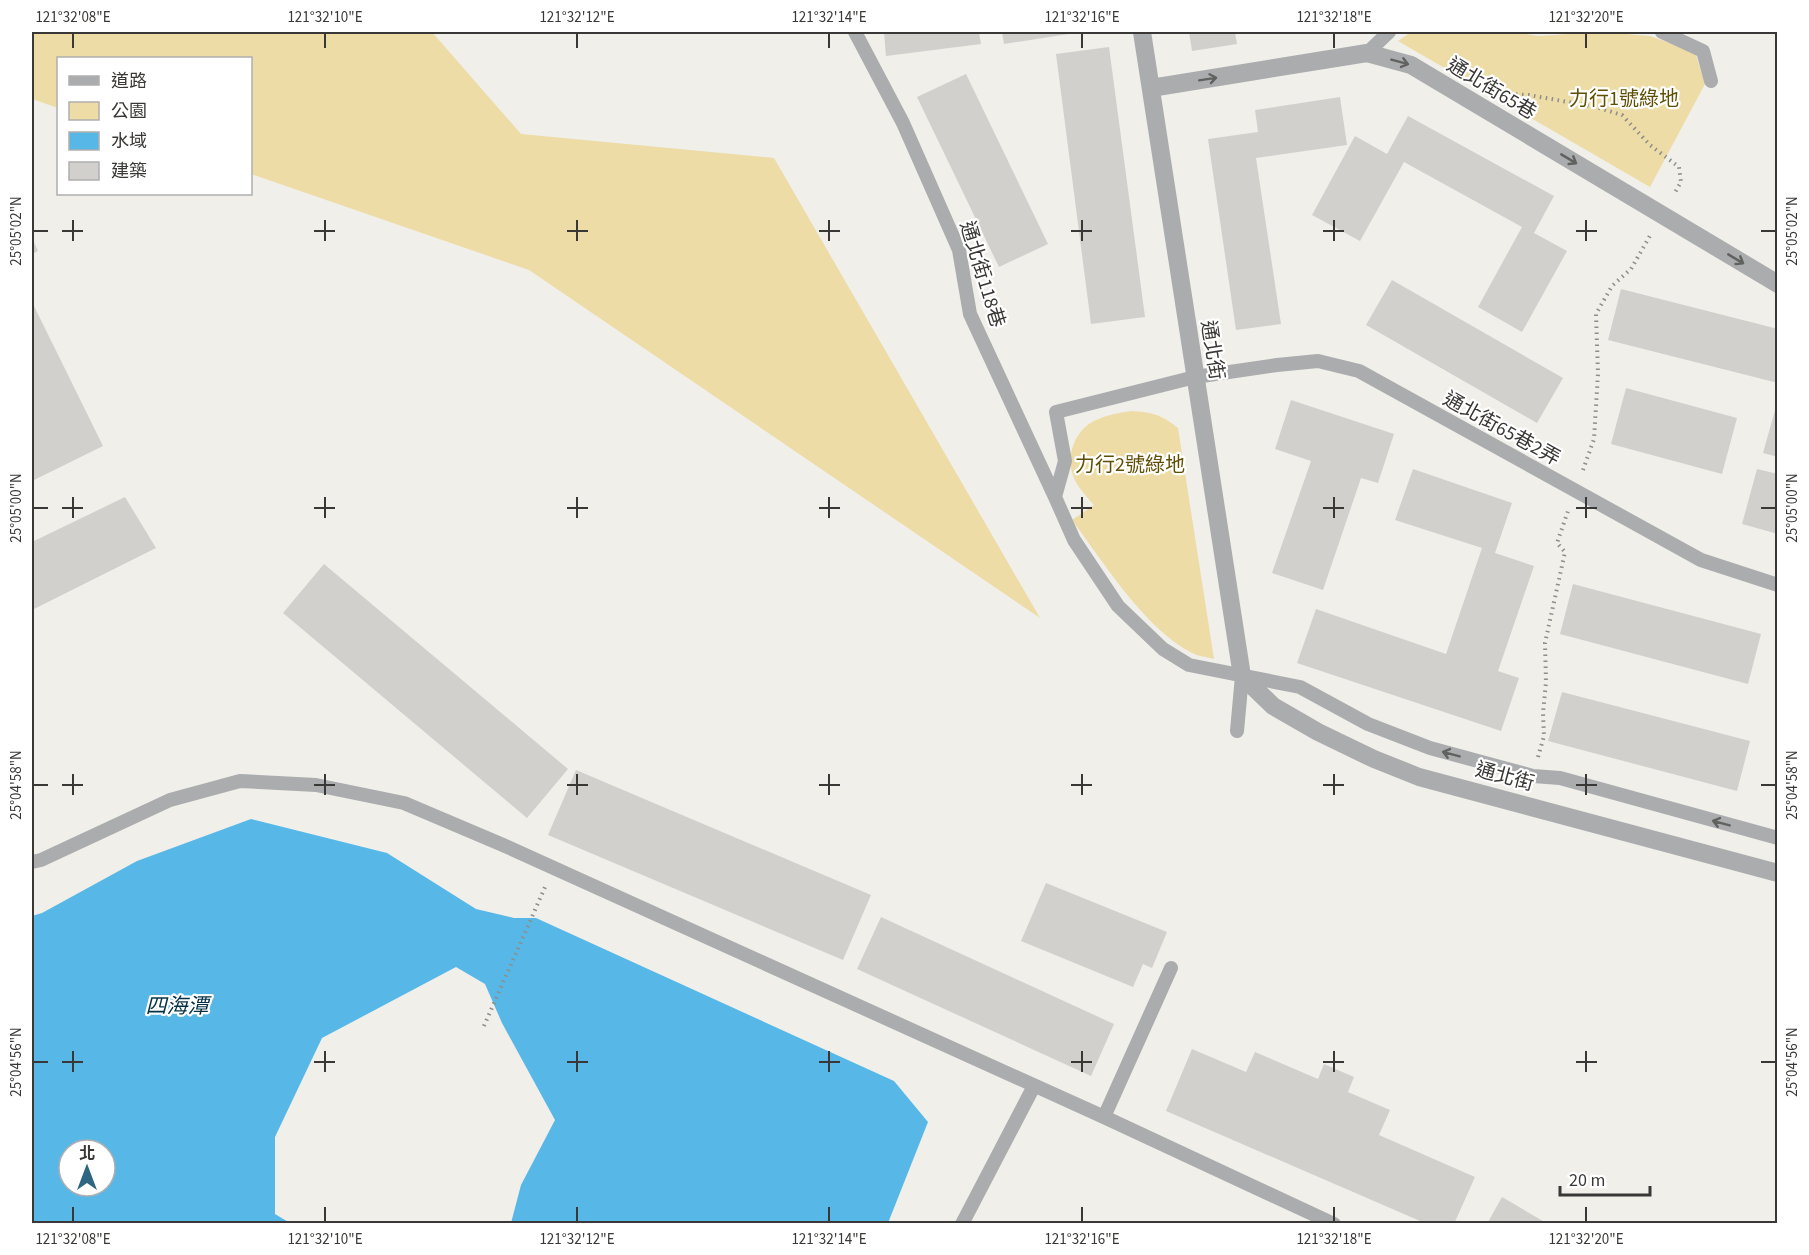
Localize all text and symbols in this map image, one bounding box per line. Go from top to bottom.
text: 121°32'08"E [35,7,111,28]
text: 121°32'10"E [287,7,363,28]
text: 121°32'12"E [539,7,615,28]
text: 121°32'14"E [791,7,867,28]
text: 121°32'16"E [1044,7,1120,28]
text: 121°32'18"E [1296,7,1372,28]
text: 121°32'20"E [1548,7,1624,28]
street label: 通北街65巷 [1441,51,1542,127]
legend [57,57,252,195]
one-way arrow [1390,57,1409,69]
text: 道路 [111,69,147,94]
one-way arrow [1198,73,1218,84]
park label: 力行1號綠地 [1569,85,1679,113]
text: 公園 [111,99,147,124]
text: 水域 [111,129,147,154]
one-way arrow [1560,154,1577,166]
text: 建築 [111,159,147,184]
text: 25°05'02"N [6,196,27,266]
text: 25°05'02"N [1782,196,1803,266]
street label: 通北街118巷 [953,218,1011,331]
one-way arrow [1727,254,1744,266]
street label: 通北街 [1193,318,1231,382]
street label: 通北街65巷2弄 [1438,385,1565,473]
park label: 力行2號綠地 [1075,451,1185,479]
text: 25°05'00"N [6,473,27,543]
text: 25°05'00"N [1782,473,1803,543]
one-way arrow [1442,748,1461,759]
text: 25°04'58"N [6,750,27,820]
text: 25°04'58"N [1782,750,1803,820]
street label: 通北街 [1472,756,1537,798]
one-way arrow [1712,816,1731,828]
water label: 四海潭 [146,991,212,1021]
text: 25°04'56"N [6,1027,27,1097]
text: 25°04'56"N [1782,1027,1803,1097]
north arrow [57,1138,117,1198]
text: 北 [79,1143,95,1165]
scale bar [1560,1159,1650,1197]
text: 20 m [1569,1168,1605,1193]
text: 121°32'08"E [35,1229,111,1250]
text: 121°32'10"E [287,1229,363,1250]
text: 121°32'12"E [539,1229,615,1250]
text: 121°32'14"E [791,1229,867,1250]
text: 121°32'16"E [1044,1229,1120,1250]
text: 121°32'18"E [1296,1229,1372,1250]
text: 121°32'20"E [1548,1229,1624,1250]

